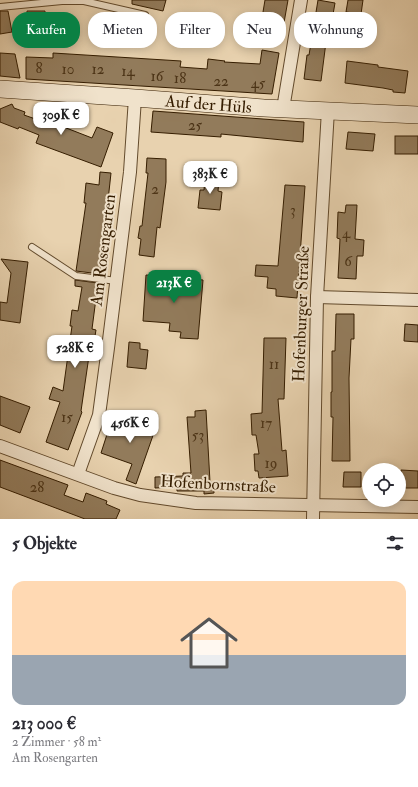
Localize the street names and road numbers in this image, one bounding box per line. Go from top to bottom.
street label: Auf der Hüls [163,90,253,118]
street label: Am Rosengarten [86,193,120,308]
street label: Hofenburger Straße [288,245,314,383]
street label: Hofenbornstraße [160,470,276,498]

